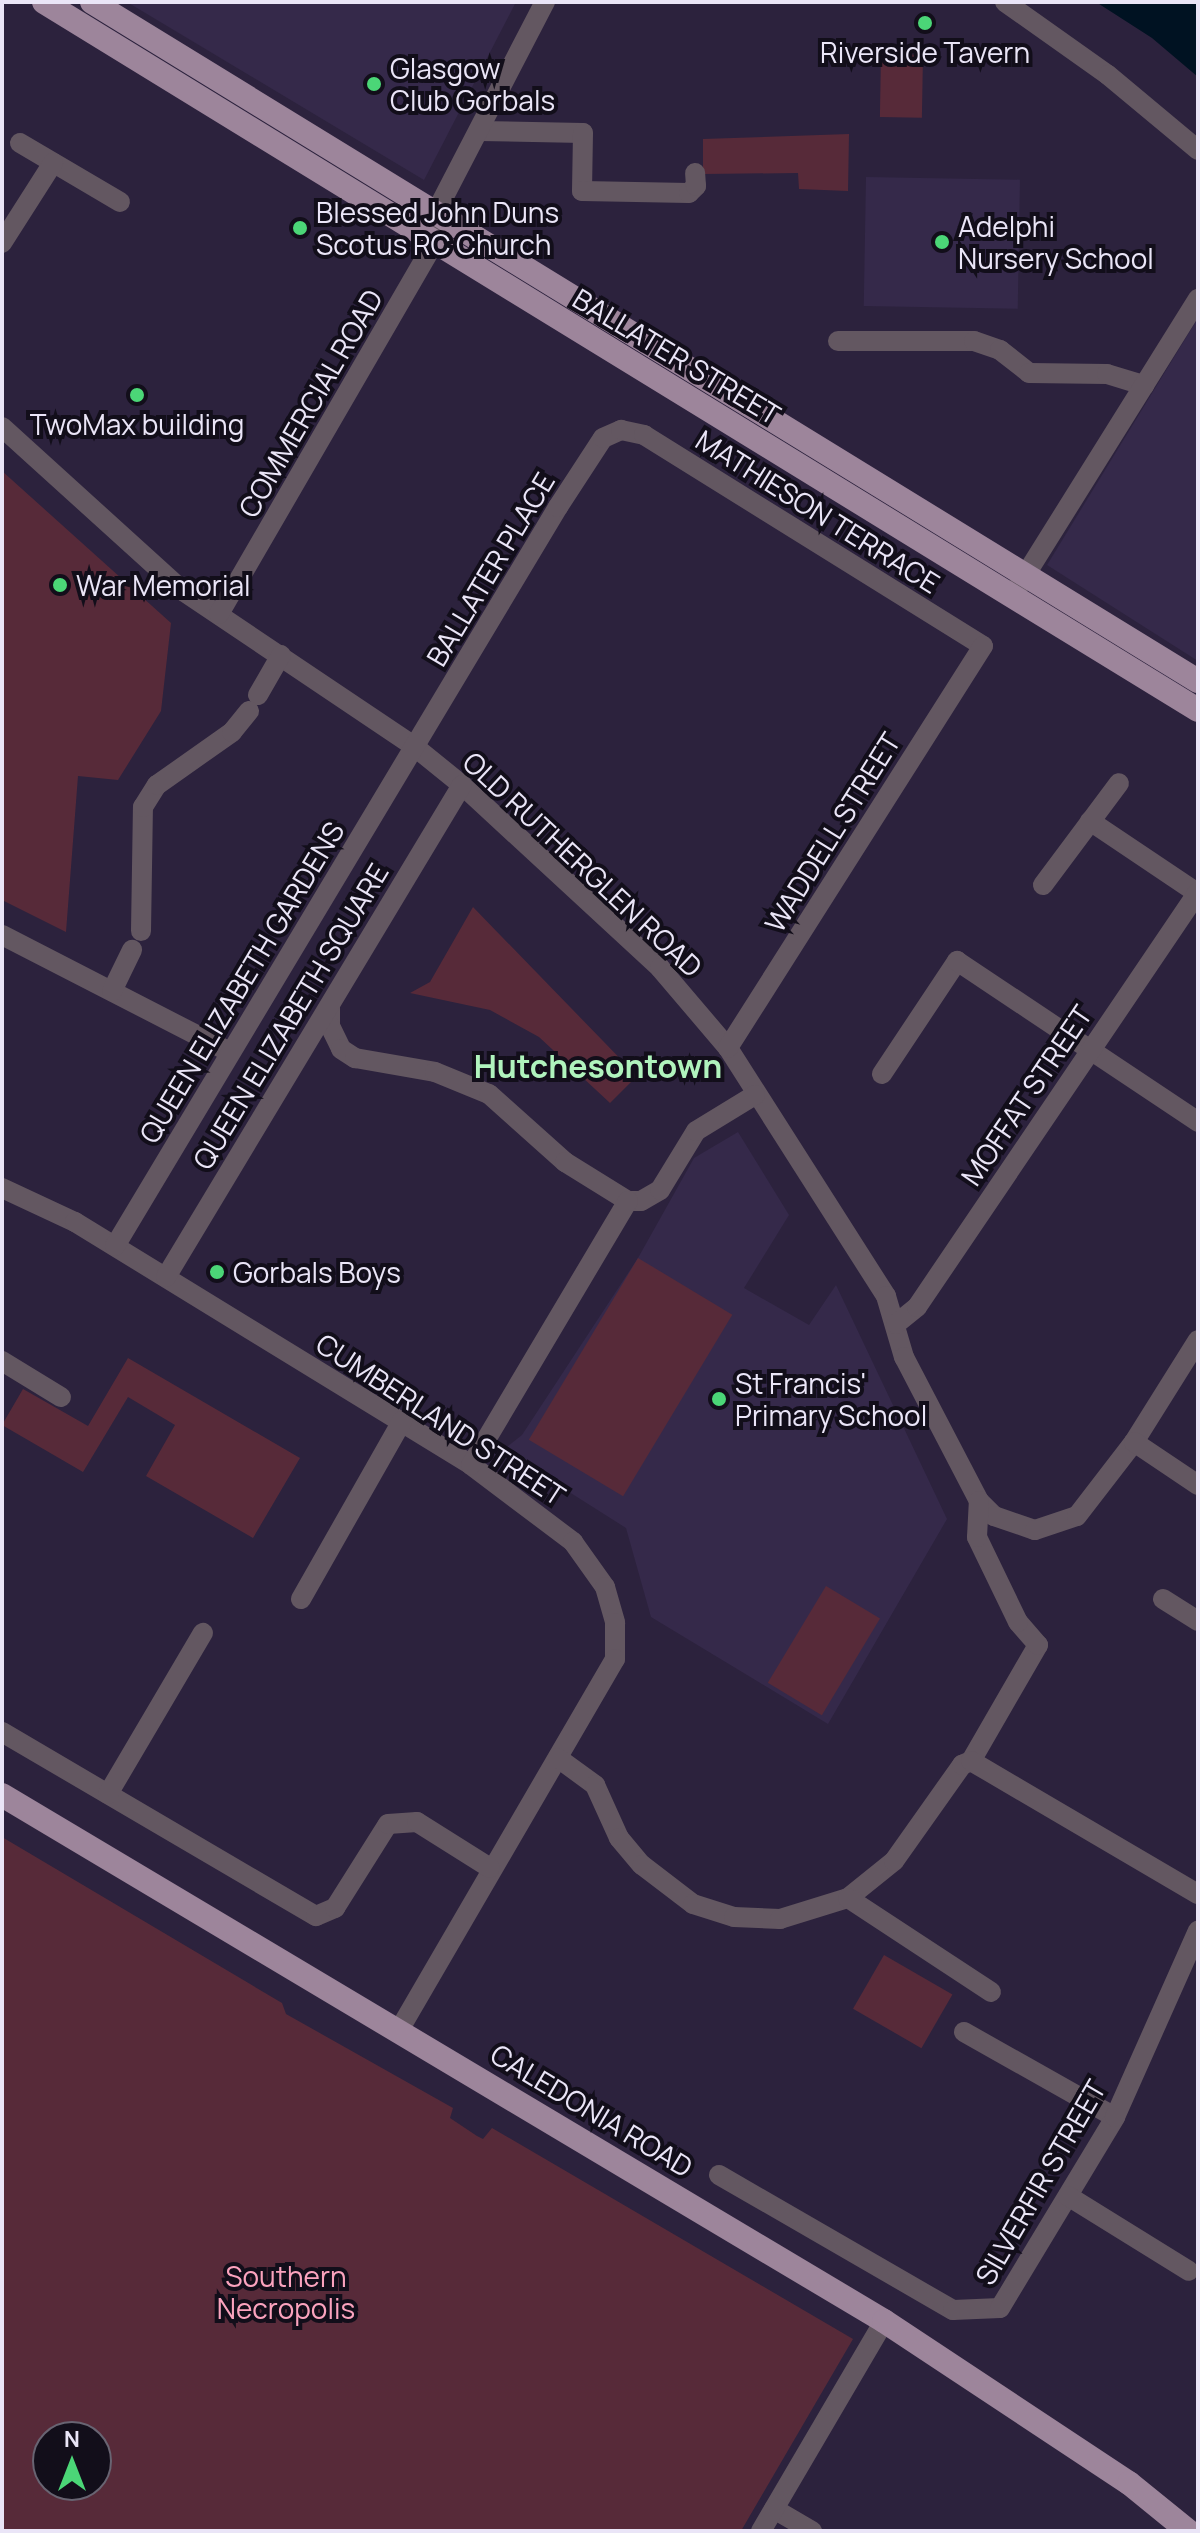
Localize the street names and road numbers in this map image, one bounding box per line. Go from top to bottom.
street label: BALLATER STREET [567,281,787,431]
street label: COMMERCIAL ROAD [231,283,389,523]
street label: MATHIESON TERRACE [690,422,946,600]
street label: BALLATER PLACE [419,466,561,672]
street label: WADDELL STREET [757,726,907,938]
street label: OLD RUTHERGLEN ROAD [457,745,709,983]
street label: QUEEN ELIZABETH GARDENS [132,815,350,1149]
street label: QUEEN ELIZABETH SQUARE [185,857,395,1175]
street label: MOFFAT STREET [953,998,1099,1192]
street label: CUMBERLAND STREET [310,1326,572,1512]
street label: CALEDONIA ROAD [485,2037,699,2183]
street label: SILVERFIR STREET [968,2074,1112,2290]

